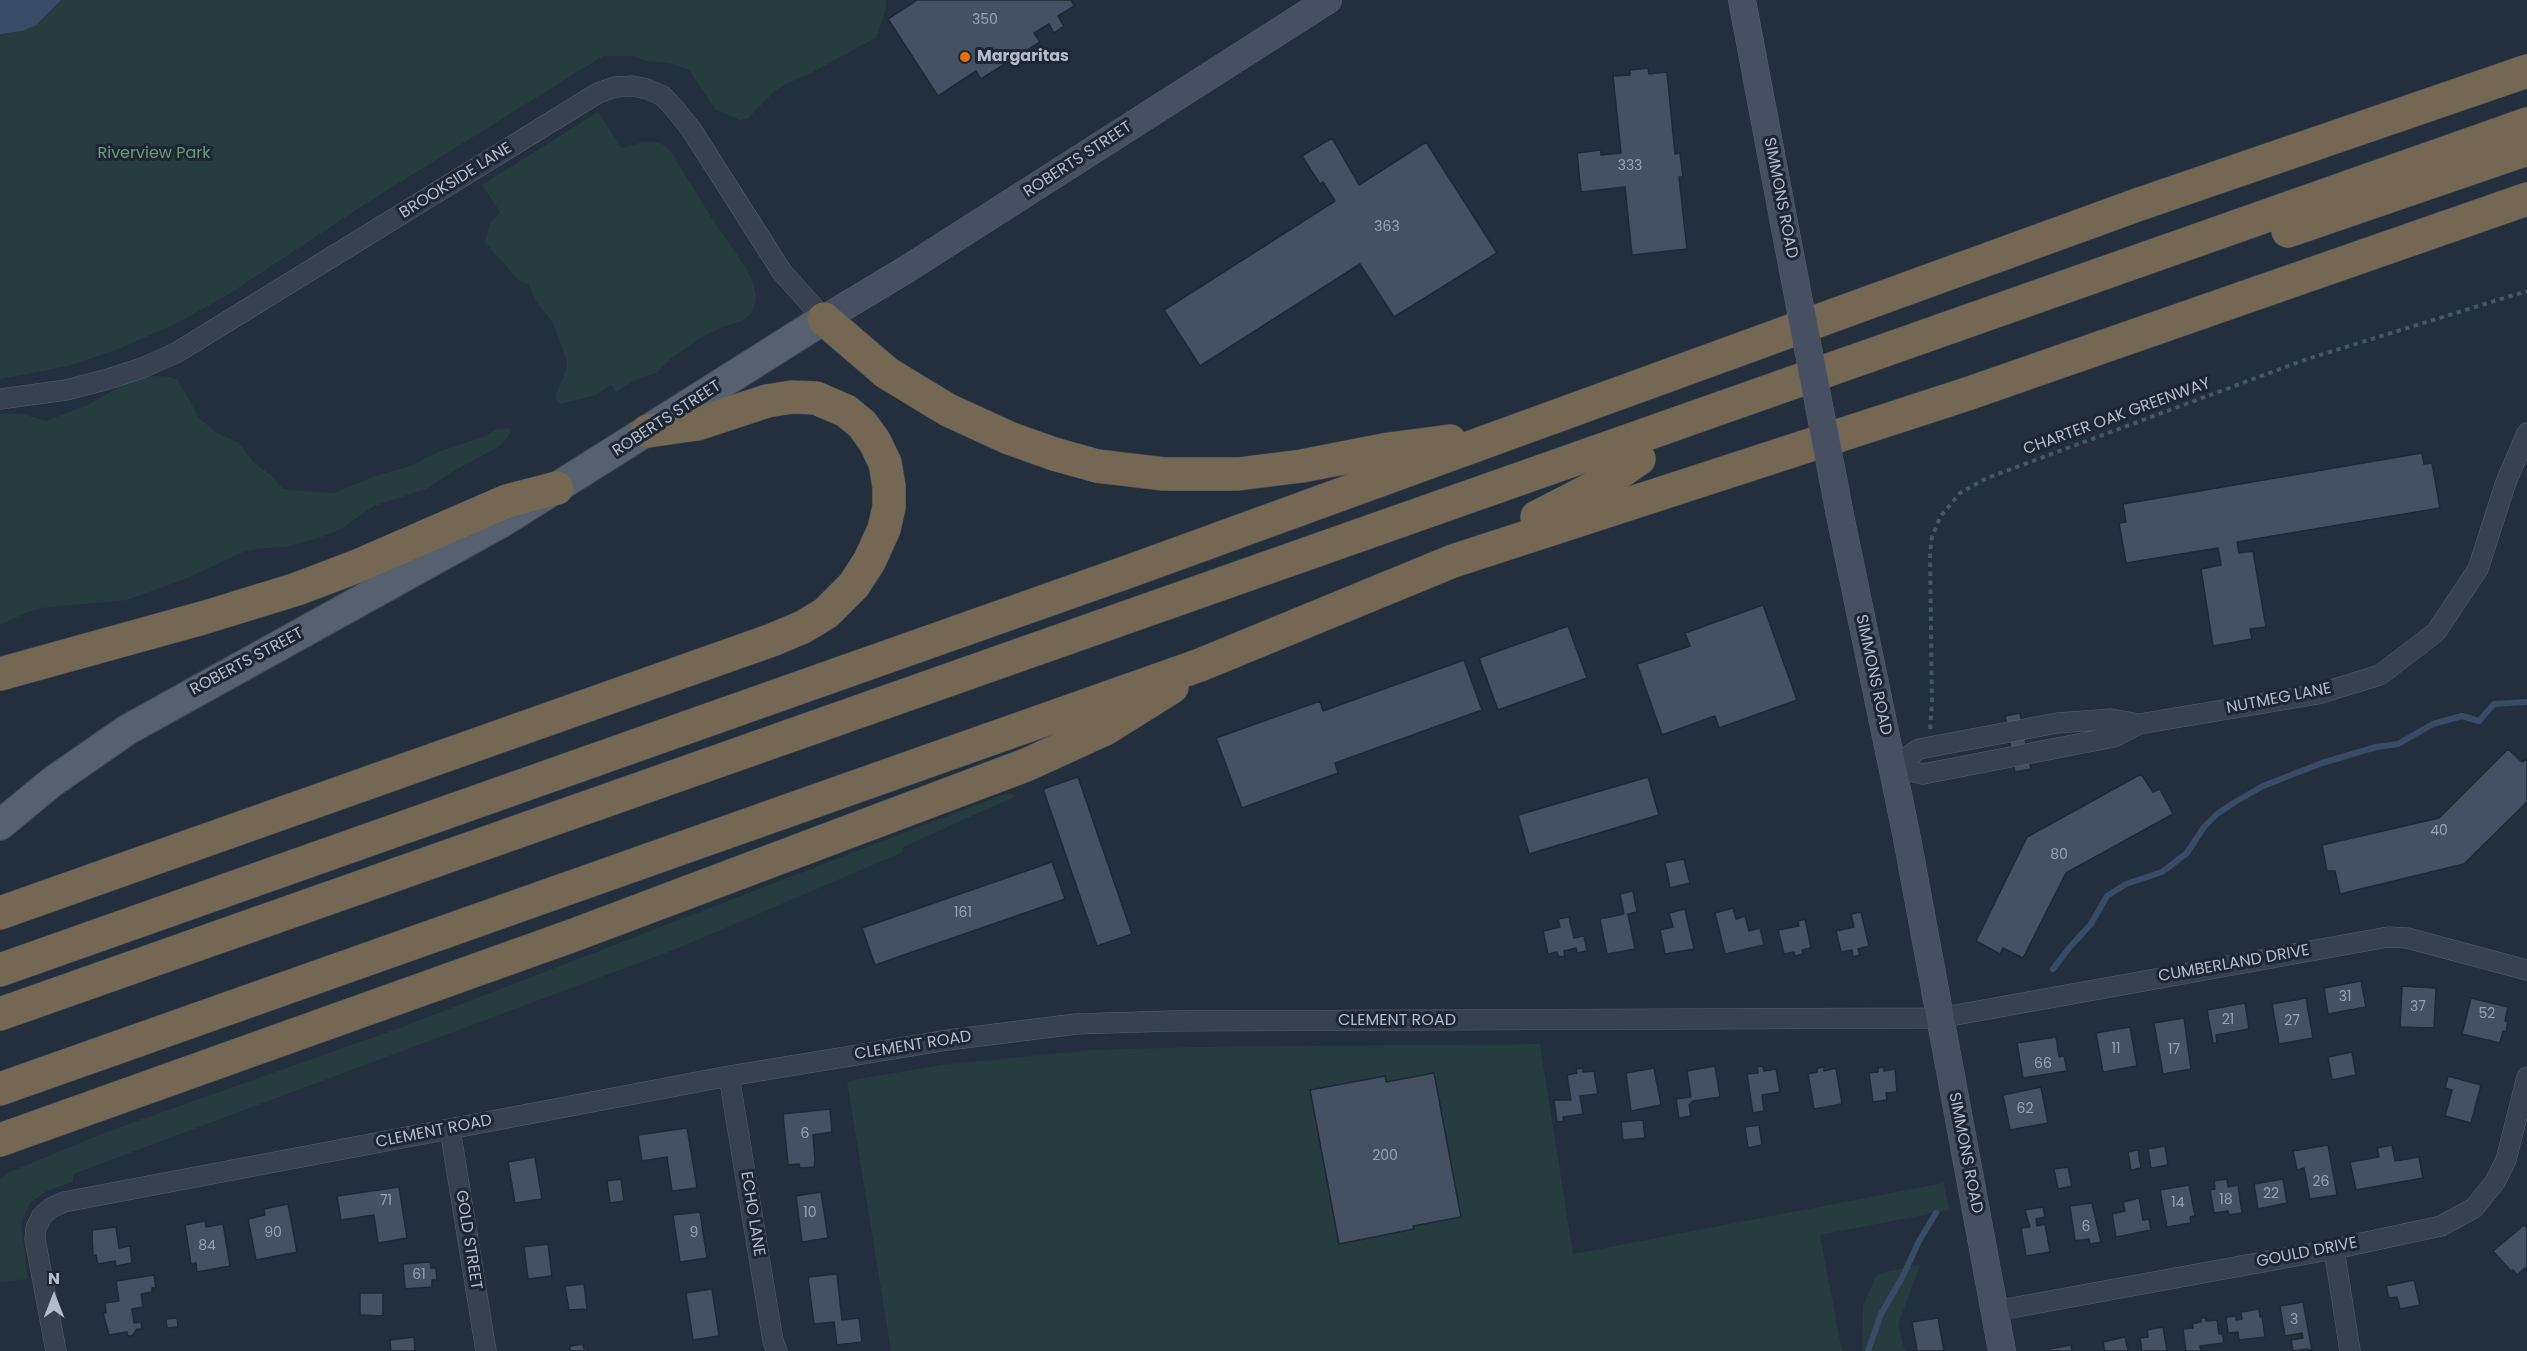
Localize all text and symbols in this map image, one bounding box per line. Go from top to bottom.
house number: 350 [972,12,998,28]
place label: Margaritas [977,47,1069,67]
marker: Margaritas [958,50,972,64]
street label: ROBERTS STREET [1020,118,1136,202]
street label: SIMMONS ROAD [1759,136,1801,260]
street label: BROOKSIDE LANE [396,139,516,223]
park label: Riverview Park [97,144,211,164]
house number: 333 [1618,158,1642,174]
house number: 363 [1374,219,1400,235]
street label: CHARTER OAK GREENWAY [2021,374,2213,460]
street label: ROBERTS STREET [609,377,725,461]
street label: SIMMONS ROAD [1851,613,1895,737]
street label: ROBERTS STREET [187,624,307,700]
street label: NUTMEG LANE [2225,679,2333,719]
house number: 40 [2430,823,2448,839]
house number: 80 [2050,847,2068,863]
house number: 161 [954,905,972,921]
street label: CUMBERLAND DRIVE [2157,941,2311,987]
house number: 31 [2339,989,2351,1005]
house number: 37 [2410,999,2426,1015]
house number: 52 [2479,1006,2495,1022]
street label: CLEMENT ROAD [1338,1011,1456,1031]
house number: 21 [2222,1012,2234,1028]
house number: 27 [2284,1013,2300,1029]
street label: CLEMENT ROAD [853,1027,973,1065]
house number: 11 [2112,1041,2120,1057]
house number: 17 [2168,1042,2180,1058]
house number: 66 [2034,1056,2052,1072]
street label: SIMMONS ROAD [1944,1091,1986,1215]
house number: 62 [2017,1101,2033,1117]
street label: CLEMENT ROAD [374,1111,494,1153]
house number: 6 [801,1126,809,1142]
house number: 200 [1372,1148,1398,1164]
street label: ECHO LANE [736,1170,768,1258]
house number: 26 [2313,1174,2329,1190]
house number: 22 [2263,1186,2279,1202]
street label: GOLD STREET [451,1189,485,1291]
house number: 18 [2219,1192,2233,1208]
house number: 71 [380,1193,392,1209]
house number: 14 [2171,1195,2185,1211]
house number: 10 [803,1205,817,1221]
house number: 6 [2082,1219,2090,1235]
house number: 90 [264,1225,282,1241]
house number: 9 [690,1225,698,1241]
street label: GOULD DRIVE [2255,1234,2359,1272]
house number: 84 [198,1238,216,1254]
north arrow [24,1267,84,1327]
text: N [48,1267,60,1290]
house number: 61 [412,1267,426,1283]
house number: 3 [2290,1312,2298,1328]

